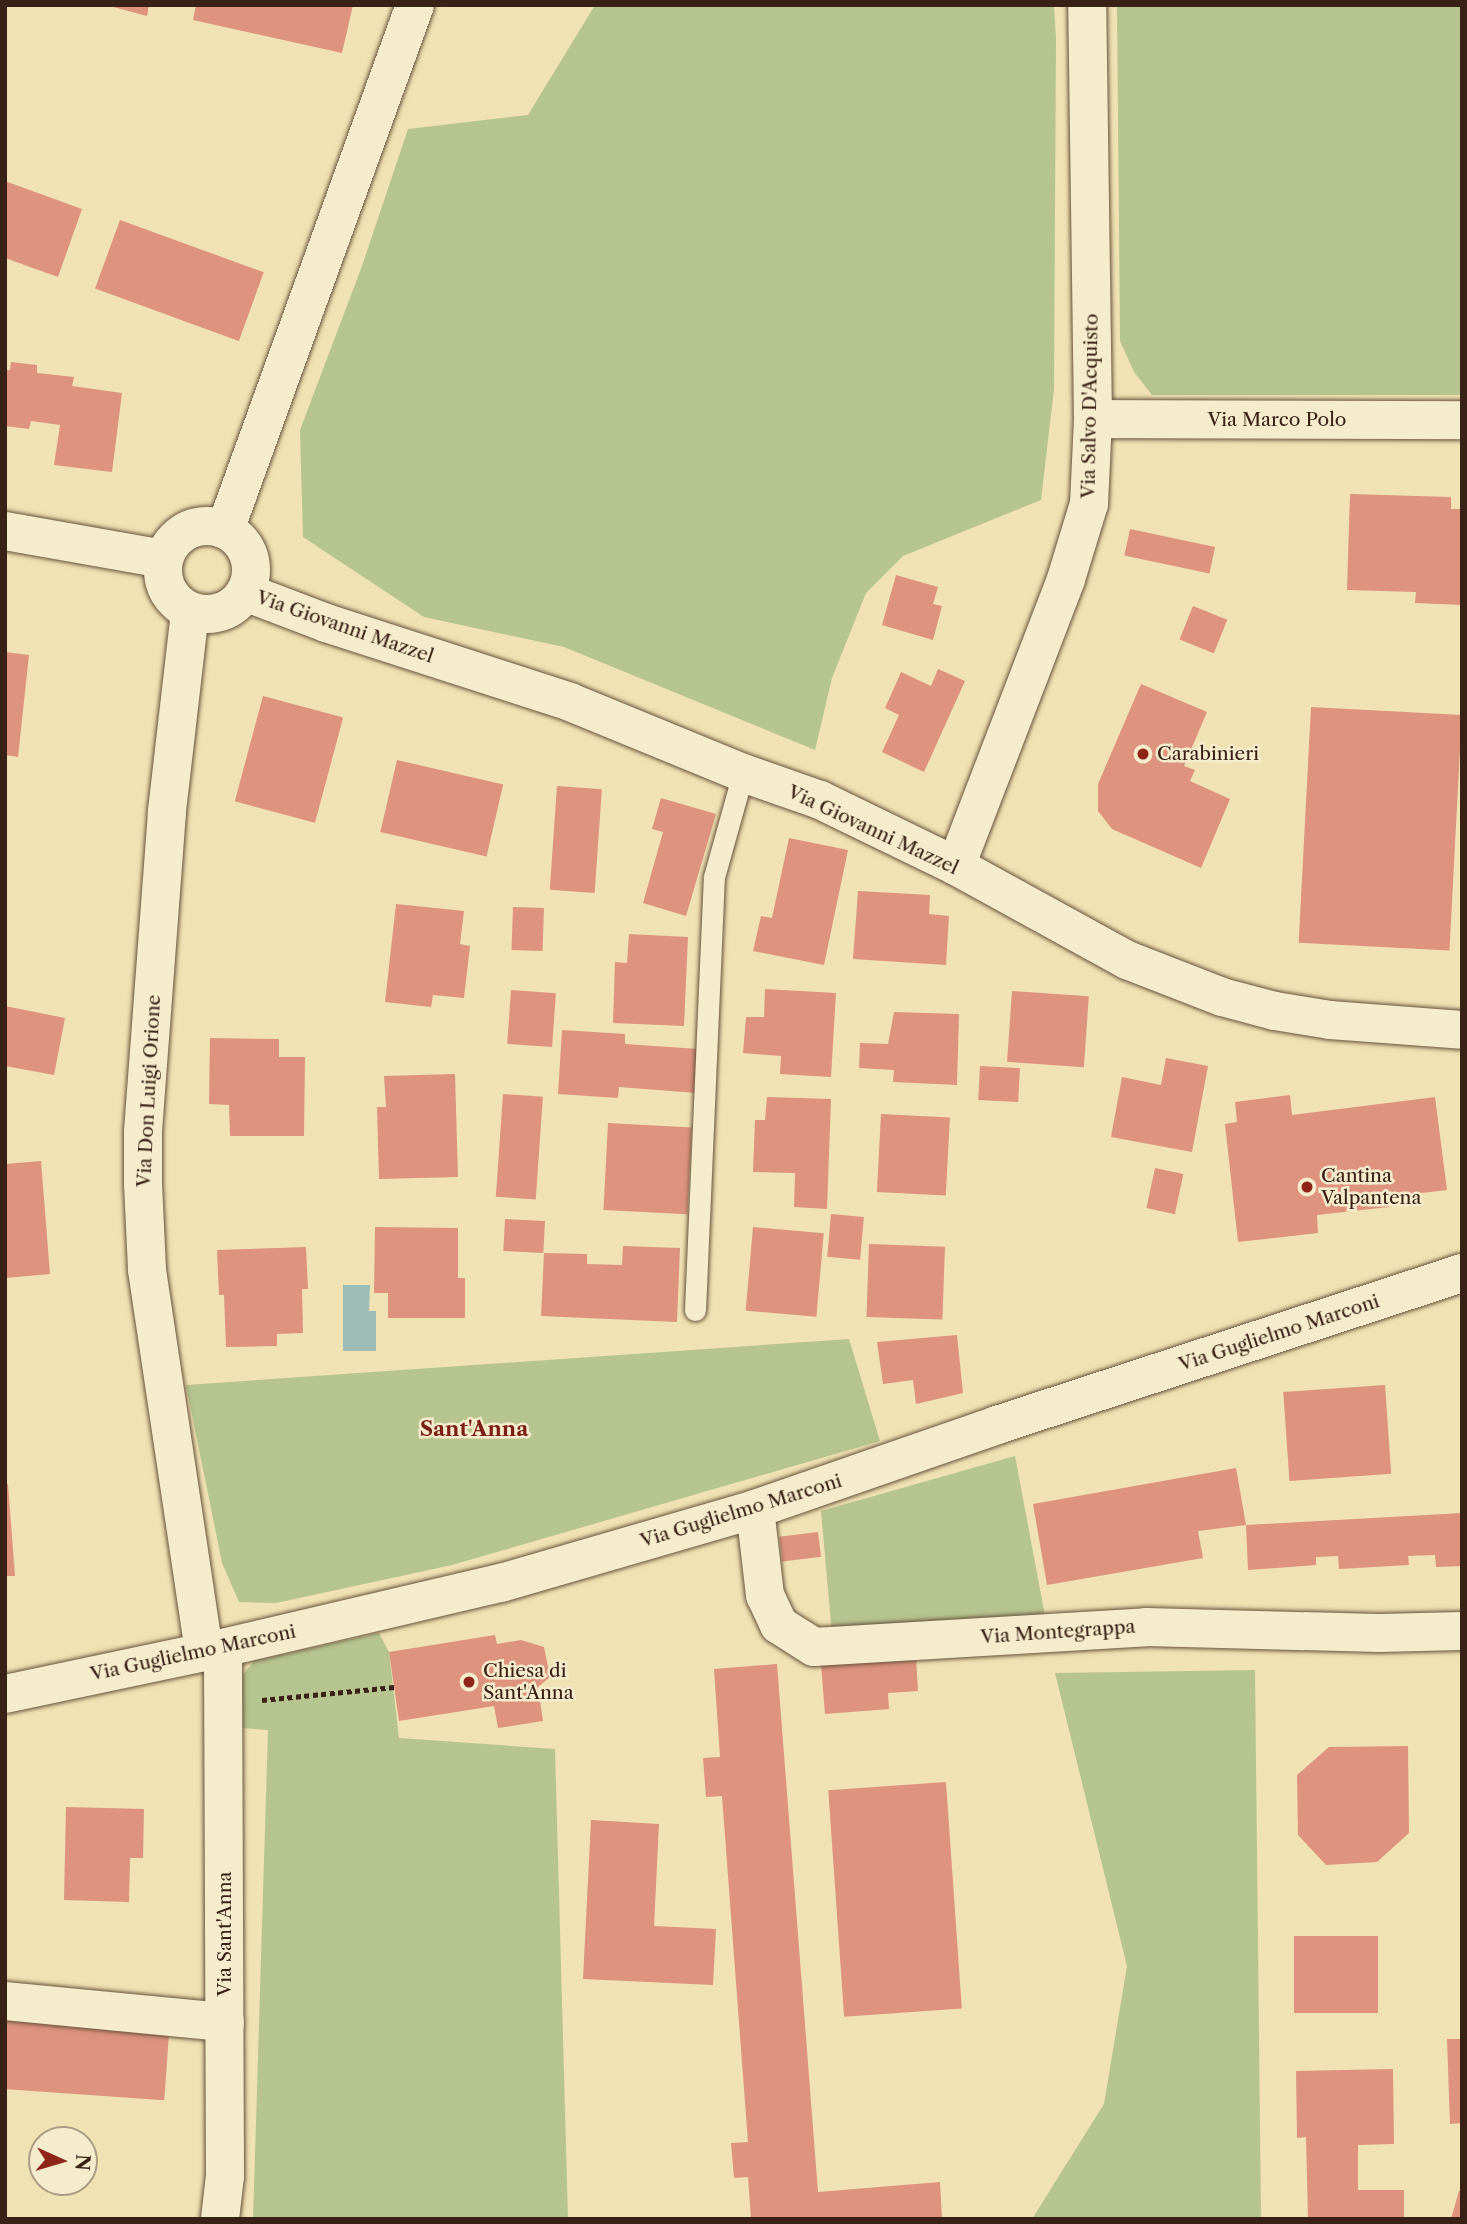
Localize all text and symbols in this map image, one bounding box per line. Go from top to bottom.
street label: Via Salvo D'Acquisto [1077,313,1103,499]
street label: Via Marco Polo [1207,409,1347,431]
street label: Via Giovanni Mazzel [253,586,437,668]
place label: Carabinieri [1157,743,1259,765]
marker: Carabinieri [1135,746,1151,762]
street label: Via Giovanni Mazzel [784,780,962,880]
street label: Via Don Luigi Orione [133,994,165,1188]
place label: Cantina Valpantena [1321,1165,1422,1209]
marker: Cantina Valpantena [1299,1179,1315,1195]
street label: Via Guglielmo Marconi [1176,1290,1382,1376]
district label: Sant'Anna [420,1416,528,1442]
street label: Via Guglielmo Marconi [637,1469,845,1553]
street label: Via Montegrappa [980,1615,1136,1649]
street label: Via Guglielmo Marconi [88,1620,298,1686]
place label: Chiesa di Sant'Anna [483,1660,574,1704]
marker: Chiesa di Sant'Anna [461,1674,477,1690]
street label: Via Sant'Anna [214,1871,236,1997]
north arrow [28,2126,98,2196]
text: N [70,2153,95,2171]

